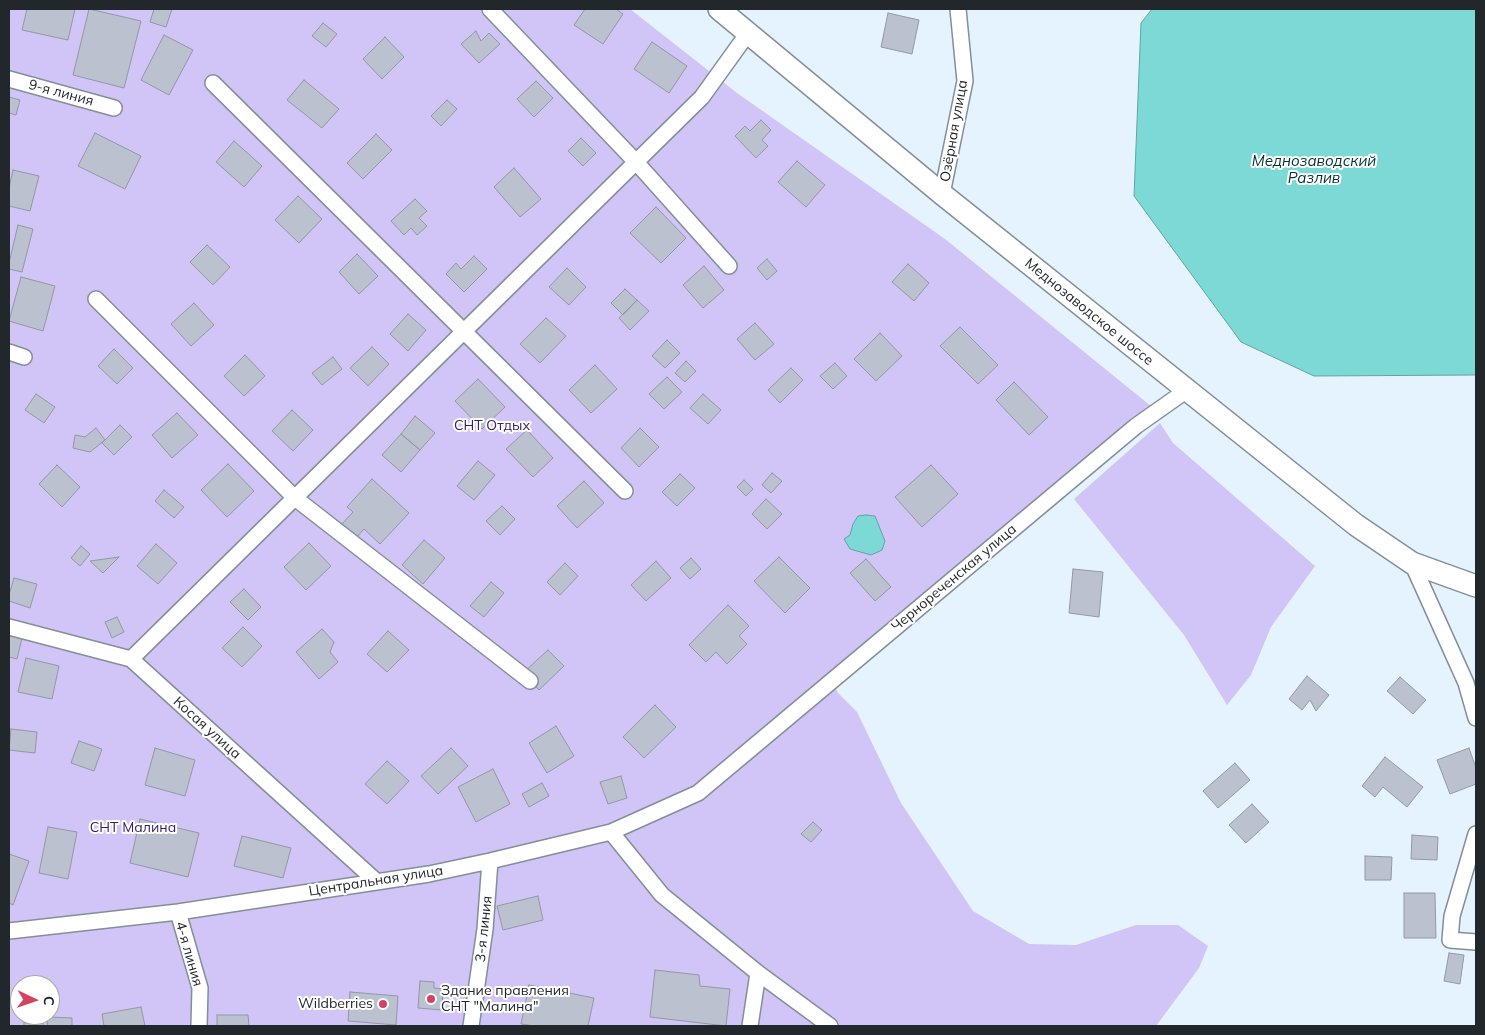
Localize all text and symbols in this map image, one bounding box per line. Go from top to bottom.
street label: 9-я линия [27,76,95,110]
street label: Озёрная улица [937,79,971,183]
water label: Меднозаводский Разлив [1252,152,1376,187]
street label: Меднозаводское шоссе [1021,255,1157,369]
park label: СНТ Отдых [454,418,530,434]
street label: Чернореченская улица [888,521,1020,635]
street label: Косая улица [170,693,244,763]
park label: СНТ Малина [90,820,176,836]
street label: Центральная улица [308,862,444,900]
street label: 3-я линия [472,895,496,963]
street label: 4-я линия [172,920,206,988]
north arrow [10,975,60,1025]
place label: Здание правления СНТ "Малина" [441,983,569,1016]
marker: Здание правления СНТ "Малина" [425,993,437,1005]
text: С [40,995,58,1006]
place label: Wildberries [298,996,373,1012]
marker: Wildberries [377,998,389,1010]

